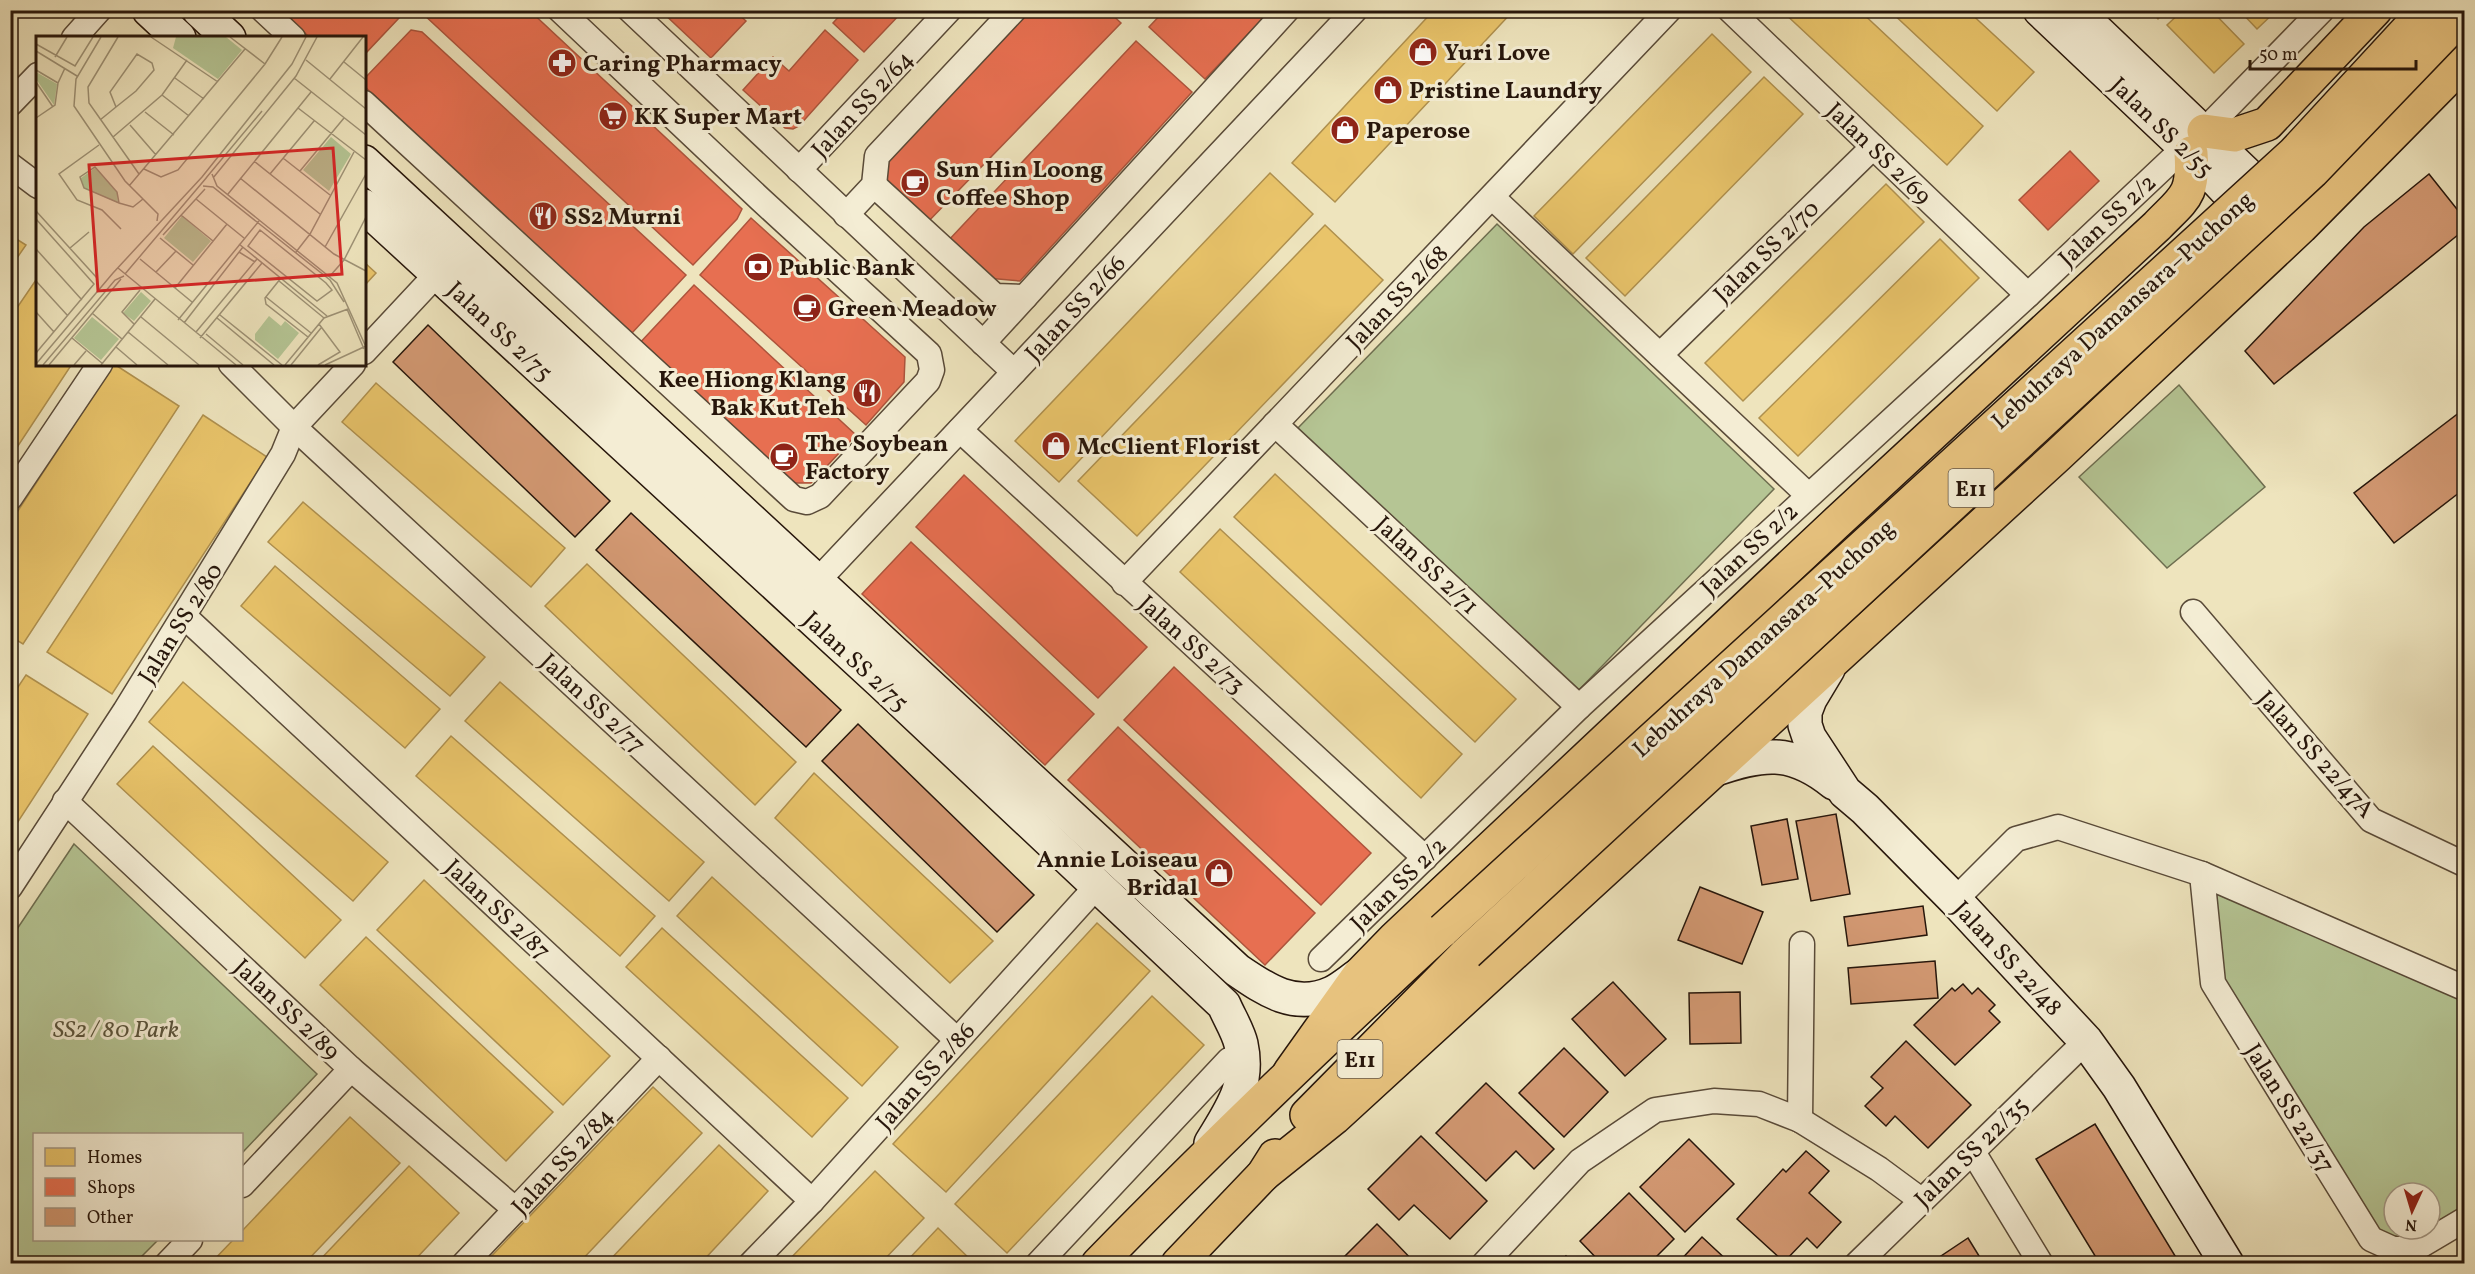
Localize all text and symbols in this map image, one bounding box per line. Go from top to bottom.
scale bar [2250,33,2416,71]
inset map [36,36,366,366]
shop icon: Yuri Love [1407,36,1439,68]
place label: Yuri Love [1444,37,1550,71]
text: 50 m [2259,43,2298,68]
street label: Jalan SS 2/64 [805,44,922,167]
pharmacy icon: Caring Pharmacy [546,47,578,79]
place label: Caring Pharmacy [583,48,782,82]
street label: Jalan SS 2/55 [2101,70,2220,187]
shop icon: Pristine Laundry [1372,74,1404,106]
place label: Pristine Laundry [1409,75,1603,109]
street label: Jalan SS 2/69 [1817,95,1938,214]
supermarket icon: KK Super Mart [597,100,629,132]
place label: KK Super Mart [634,101,802,135]
shop icon: Paperose [1329,114,1361,146]
place label: Paperose [1366,115,1470,149]
place label: Sun Hin Loong Coffee Shop [936,154,1103,216]
cafe icon: Sun Hin Loong Coffee Shop [899,167,931,199]
street label: Jalan SS 2/2 [2052,167,2165,276]
street label: Lebuhraya Damansara–Puchong [1985,184,2262,439]
street label: Jalan SS 2/70 [1707,193,1828,312]
restaurant icon: SS2 Murni [527,200,559,232]
place label: SS2 Murni [564,201,681,235]
street label: Jalan SS 2/68 [1339,238,1457,359]
street label: Jalan SS 2/66 [1018,249,1135,370]
bank icon: Public Bank [742,251,774,283]
place label: Public Bank [779,252,916,286]
street label: Jalan SS 2/75 [438,275,559,390]
cafe icon: Green Meadow [791,292,823,324]
place label: Green Meadow [828,293,997,327]
place label: Kee Hiong Klang Bak Kut Teh [658,364,846,426]
restaurant icon: Kee Hiong Klang Bak Kut Teh [851,377,883,409]
place label: The Soybean Factory [805,428,949,490]
shop icon: McClient Florist [1040,430,1072,462]
place label: McClient Florist [1077,431,1260,465]
cafe icon: The Soybean Factory [768,441,800,473]
road number: E11 [1948,469,1994,507]
street label: Jalan SS 2/2 [1694,496,1807,605]
street label: Jalan SS 2/71 [1366,509,1485,624]
street label: Lebuhraya Damansara–Puchong [1626,512,1903,767]
street label: Jalan SS 2/80 [131,557,232,691]
street label: Jalan SS 2/73 [1130,588,1252,703]
street label: Jalan SS 2/75 [794,605,915,720]
street label: Jalan SS 2/77 [531,646,652,762]
street label: Jalan SS 22/47A [2248,684,2381,827]
street label: Jalan SS 2/2 [1343,831,1455,940]
place label: Annie Loiseau Bridal [1037,844,1198,906]
street label: Jalan SS 2/87 [436,852,557,969]
shop icon: Annie Loiseau Bridal [1203,857,1235,889]
street label: Jalan SS 22/48 [1944,894,2069,1025]
street label: Jalan SS 2/89 [225,952,347,1069]
park label: SS2 / 80 Park [53,1014,179,1048]
street label: Jalan SS 2/86 [869,1016,984,1139]
street label: Jalan SS 22/37 [2235,1038,2342,1180]
road number: E11 [1338,1040,1382,1078]
street label: Jalan SS 22/35 [1908,1090,2037,1217]
street label: Jalan SS 2/84 [505,1101,622,1224]
legend [33,1133,243,1241]
text: Homes [87,1146,142,1171]
text: Shops [87,1176,135,1201]
north arrow [2382,1181,2442,1241]
text: Other [87,1206,134,1231]
text: N [2404,1213,2418,1235]

